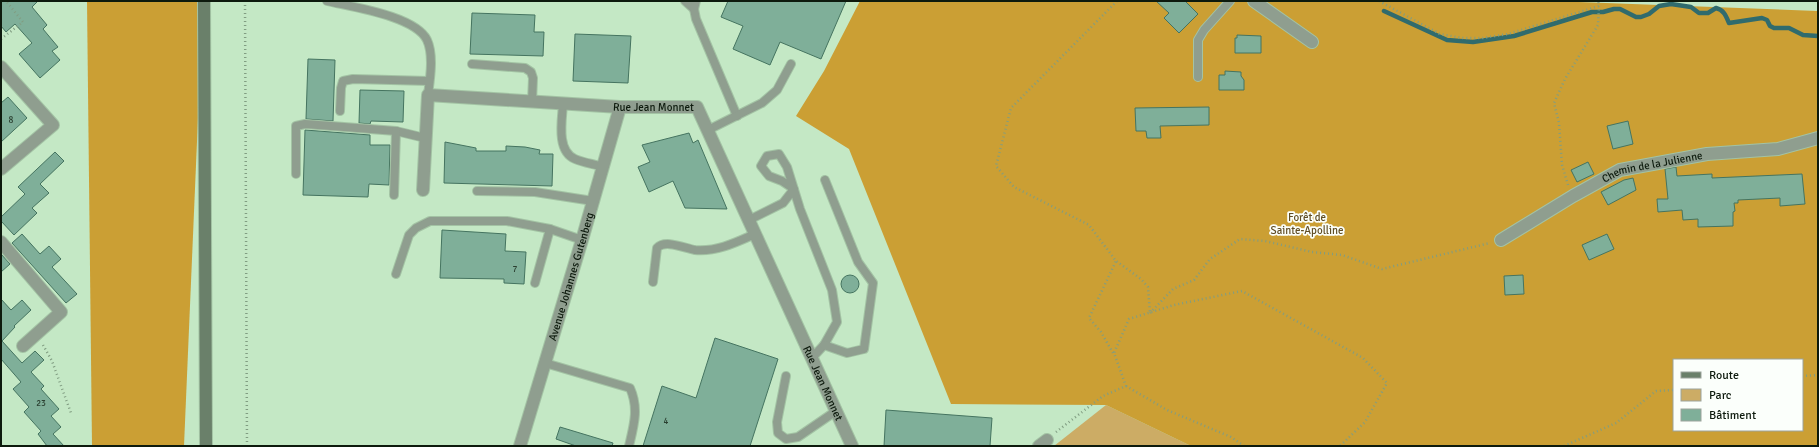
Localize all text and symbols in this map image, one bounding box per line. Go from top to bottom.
street label: Rue Jean Monnet [613,101,694,114]
house number: 8 [9,115,14,126]
street label: Chemin de la Julienne [1600,149,1704,186]
street label: Avenue Johannes Gutenberg [546,211,597,342]
park label: Forêt de Sainte-Apolline [1271,211,1343,237]
house number: 7 [513,264,518,275]
street label: Rue Jean Monnet [800,344,846,423]
legend [1673,359,1803,431]
text: Route [1709,368,1739,383]
text: Parc [1709,388,1732,403]
house number: 23 [36,398,46,409]
text: Bâtiment [1709,408,1756,423]
house number: 4 [664,416,669,427]

